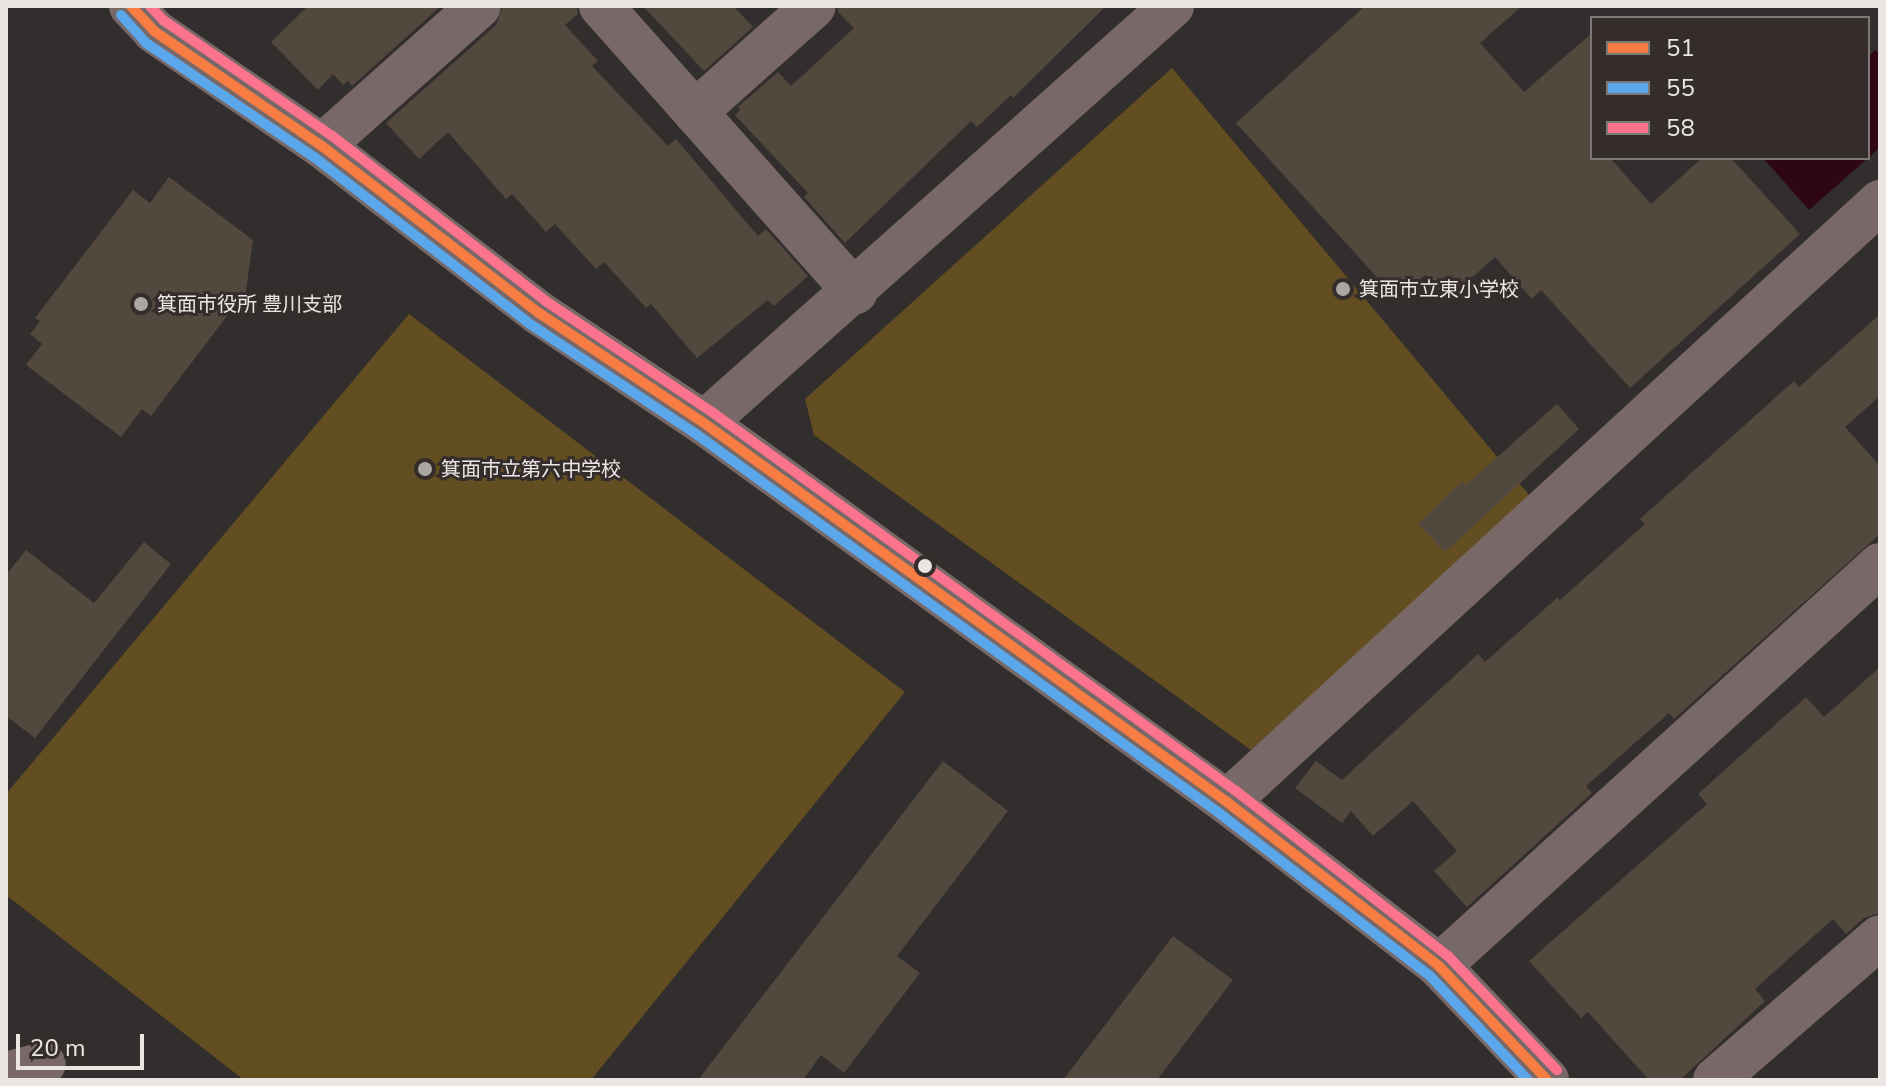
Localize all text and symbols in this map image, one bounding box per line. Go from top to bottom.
legend [1590,16,1870,160]
text: 51 [1666,32,1695,64]
text: 55 [1666,72,1695,104]
text: 58 [1666,112,1695,144]
place label: 箕面市立東小学校 [1359,277,1519,301]
marker: 箕面市立東小学校 [1334,280,1352,298]
place label: 箕面市役所 豊川支部 [157,292,342,316]
marker: 箕面市役所 豊川支部 [132,295,150,313]
place label: 箕面市立第六中学校 [441,457,621,481]
marker: 箕面市立第六中学校 [416,460,434,478]
unlabelled marker [917,558,933,574]
scale bar [20,1018,148,1068]
text: 20 m [30,1032,86,1064]

